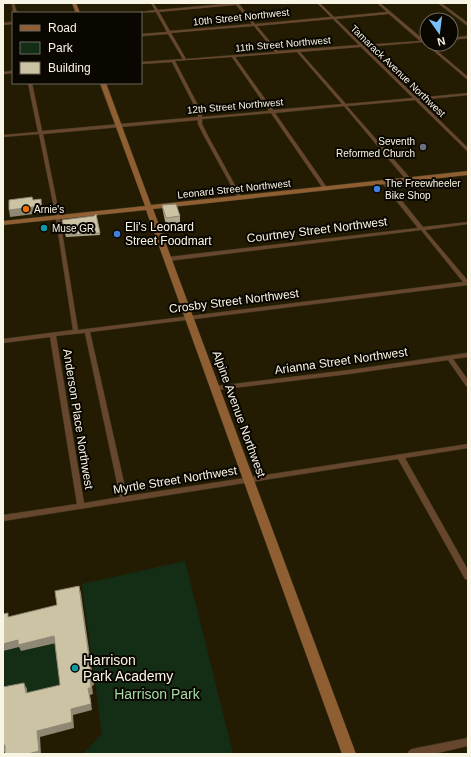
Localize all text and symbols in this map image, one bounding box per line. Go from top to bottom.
street label: 10th Street Northwest [192,6,290,28]
legend [12,12,142,84]
north arrow [419,12,459,52]
text: Road [48,21,77,35]
street label: Tamarack Avenue Northwest [348,22,448,120]
street label: 11th Street Northwest [235,34,331,54]
text: Park [48,41,74,55]
text: Building [48,61,91,75]
street label: 12th Street Northwest [186,96,284,116]
place label: Seventh Reformed Church [336,136,415,159]
marker: Seventh Reformed Church [418,142,428,152]
street label: Leonard Street Northwest [177,178,291,200]
place label: The Freewheeler Bike Shop [385,178,461,201]
marker: The Freewheeler Bike Shop [372,184,382,194]
marker: Arnie's [21,204,31,214]
place label: Arnie's [34,204,64,215]
street label: Courtney Street Northwest [246,214,389,246]
place label: Eli's Leonard Street Foodmart [125,220,212,248]
marker: Muse GR [39,223,49,233]
place label: Muse GR [52,223,94,234]
marker: Eli's Leonard Street Foodmart [112,229,122,239]
street label: Crosby Street Northwest [168,286,300,316]
street label: Arianna Street Northwest [274,345,409,377]
street label: Anderson Place Northwest [60,348,96,491]
street label: Alpine Avenue Northwest [210,349,269,480]
street label: Myrtle Street Northwest [112,463,239,497]
place label: Harrison Park Academy [83,652,173,684]
marker: Harrison Park Academy [70,663,80,673]
park label: Harrison Park [114,686,201,702]

